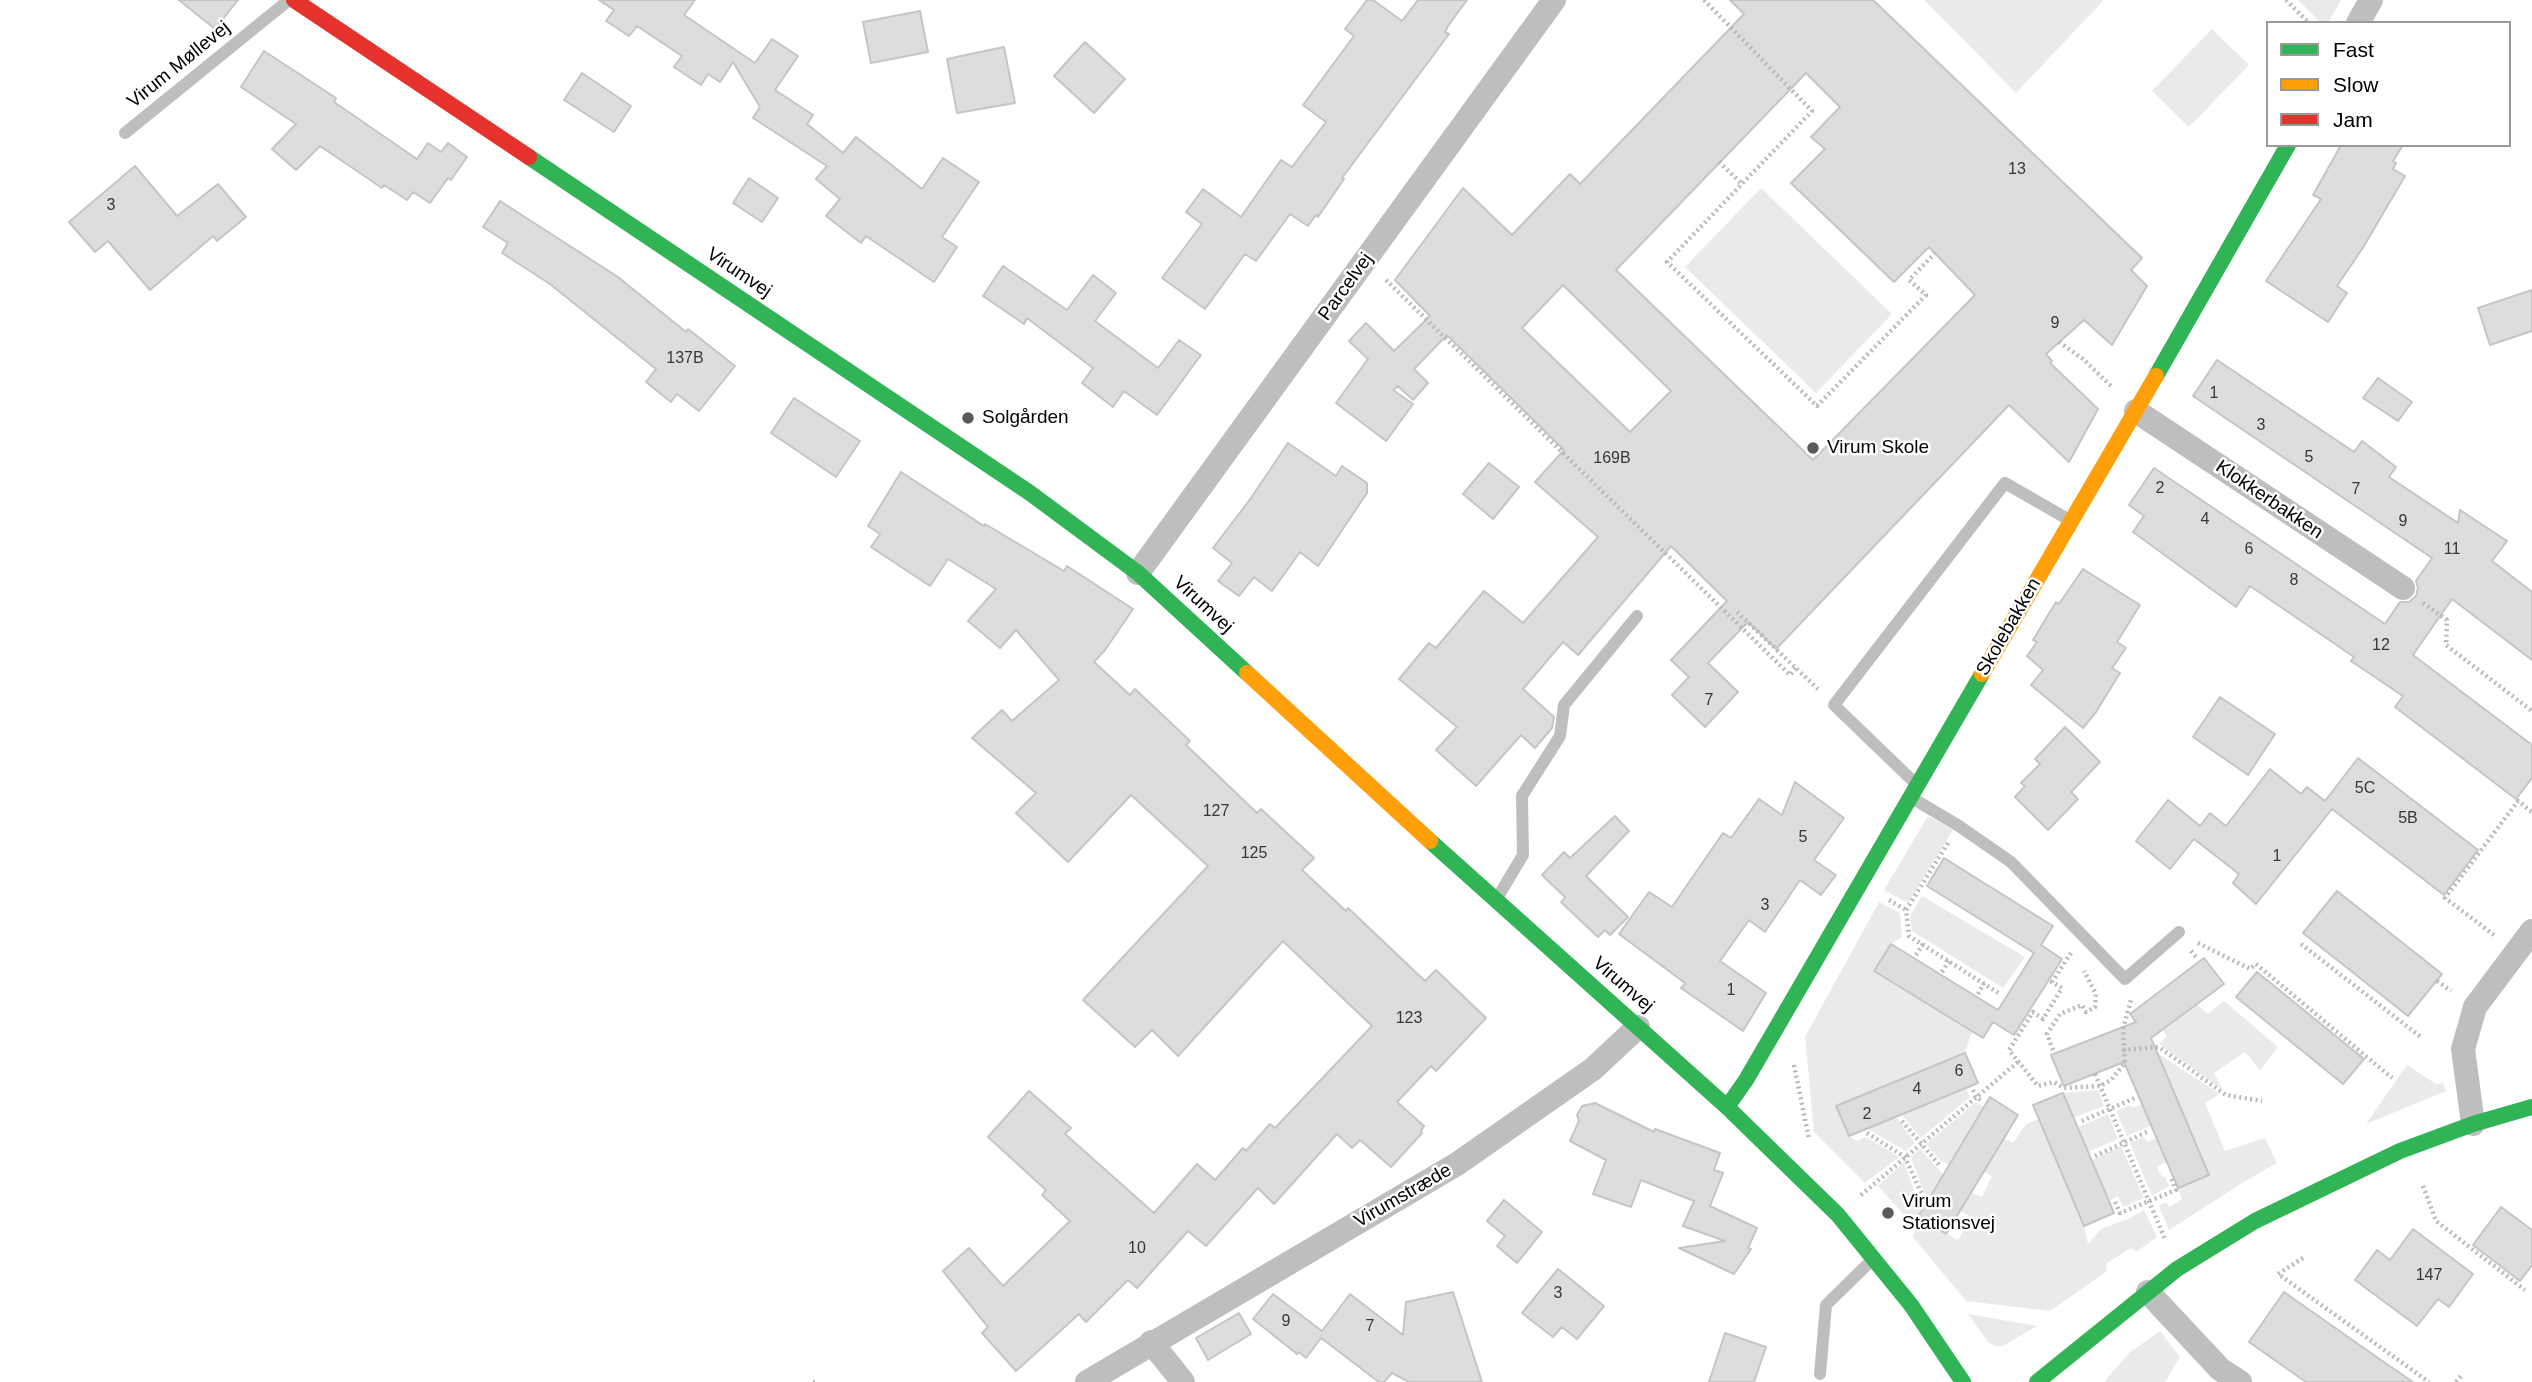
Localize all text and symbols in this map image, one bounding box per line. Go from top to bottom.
street label: Virum Møllevej [123,17,235,113]
legend [2266,21,2511,147]
text: Fast [2333,38,2374,61]
text: Slow [2333,73,2379,96]
text: Jam [2333,108,2373,131]
house number: 13 [2008,160,2026,180]
house number: 3 [107,196,115,216]
street label: Virumvej [702,243,776,303]
street label: Parcelvej [1314,249,1378,325]
house number: 9 [2051,314,2059,334]
house number: 137B [666,349,704,369]
house number: 1 [2210,384,2218,404]
place label: Solgården [982,407,1069,429]
marker: Solgården [960,410,976,426]
house number: 3 [2257,416,2265,436]
place label: Virum Skole [1827,437,1929,459]
marker: Virum Skole [1805,440,1821,456]
house number: 5 [2305,448,2313,468]
house number: 169B [1593,449,1631,469]
street label: Klokkerbakken [2211,456,2327,544]
house number: 2 [2156,479,2164,499]
house number: 7 [2352,480,2360,500]
house number: 4 [2201,510,2209,530]
house number: 9 [2399,512,2407,532]
house number: 6 [2245,540,2253,560]
house number: 11 [2444,540,2460,560]
house number: 8 [2290,571,2298,591]
street label: Virumvej [1168,572,1238,638]
street label: Skolebakken [1972,574,2046,680]
house number: 12 [2372,636,2390,656]
house number: 7 [1705,691,1713,711]
house number: 5C [2355,779,2375,799]
house number: 127 [1203,802,1229,822]
house number: 5B [2398,809,2418,829]
house number: 5 [1799,828,1807,848]
house number: 125 [1241,844,1267,864]
house number: 1 [2273,847,2281,867]
house number: 3 [1761,896,1769,916]
street label: Virumvej [1588,952,1658,1018]
house number: 1 [1727,981,1735,1001]
house number: 123 [1396,1009,1422,1029]
house number: 6 [1955,1062,1963,1082]
house number: 4 [1913,1080,1921,1100]
house number: 2 [1863,1105,1871,1125]
street label: Virumstræde [1350,1159,1456,1233]
place label: Virum Stationsvej [1902,1191,1995,1235]
marker: Virum Stationsvej [1880,1205,1896,1221]
house number: 10 [1128,1239,1146,1259]
house number: 147 [2416,1266,2442,1286]
house number: 3 [1554,1284,1562,1304]
house number: 9 [1282,1312,1290,1332]
house number: 7 [1366,1317,1374,1337]

